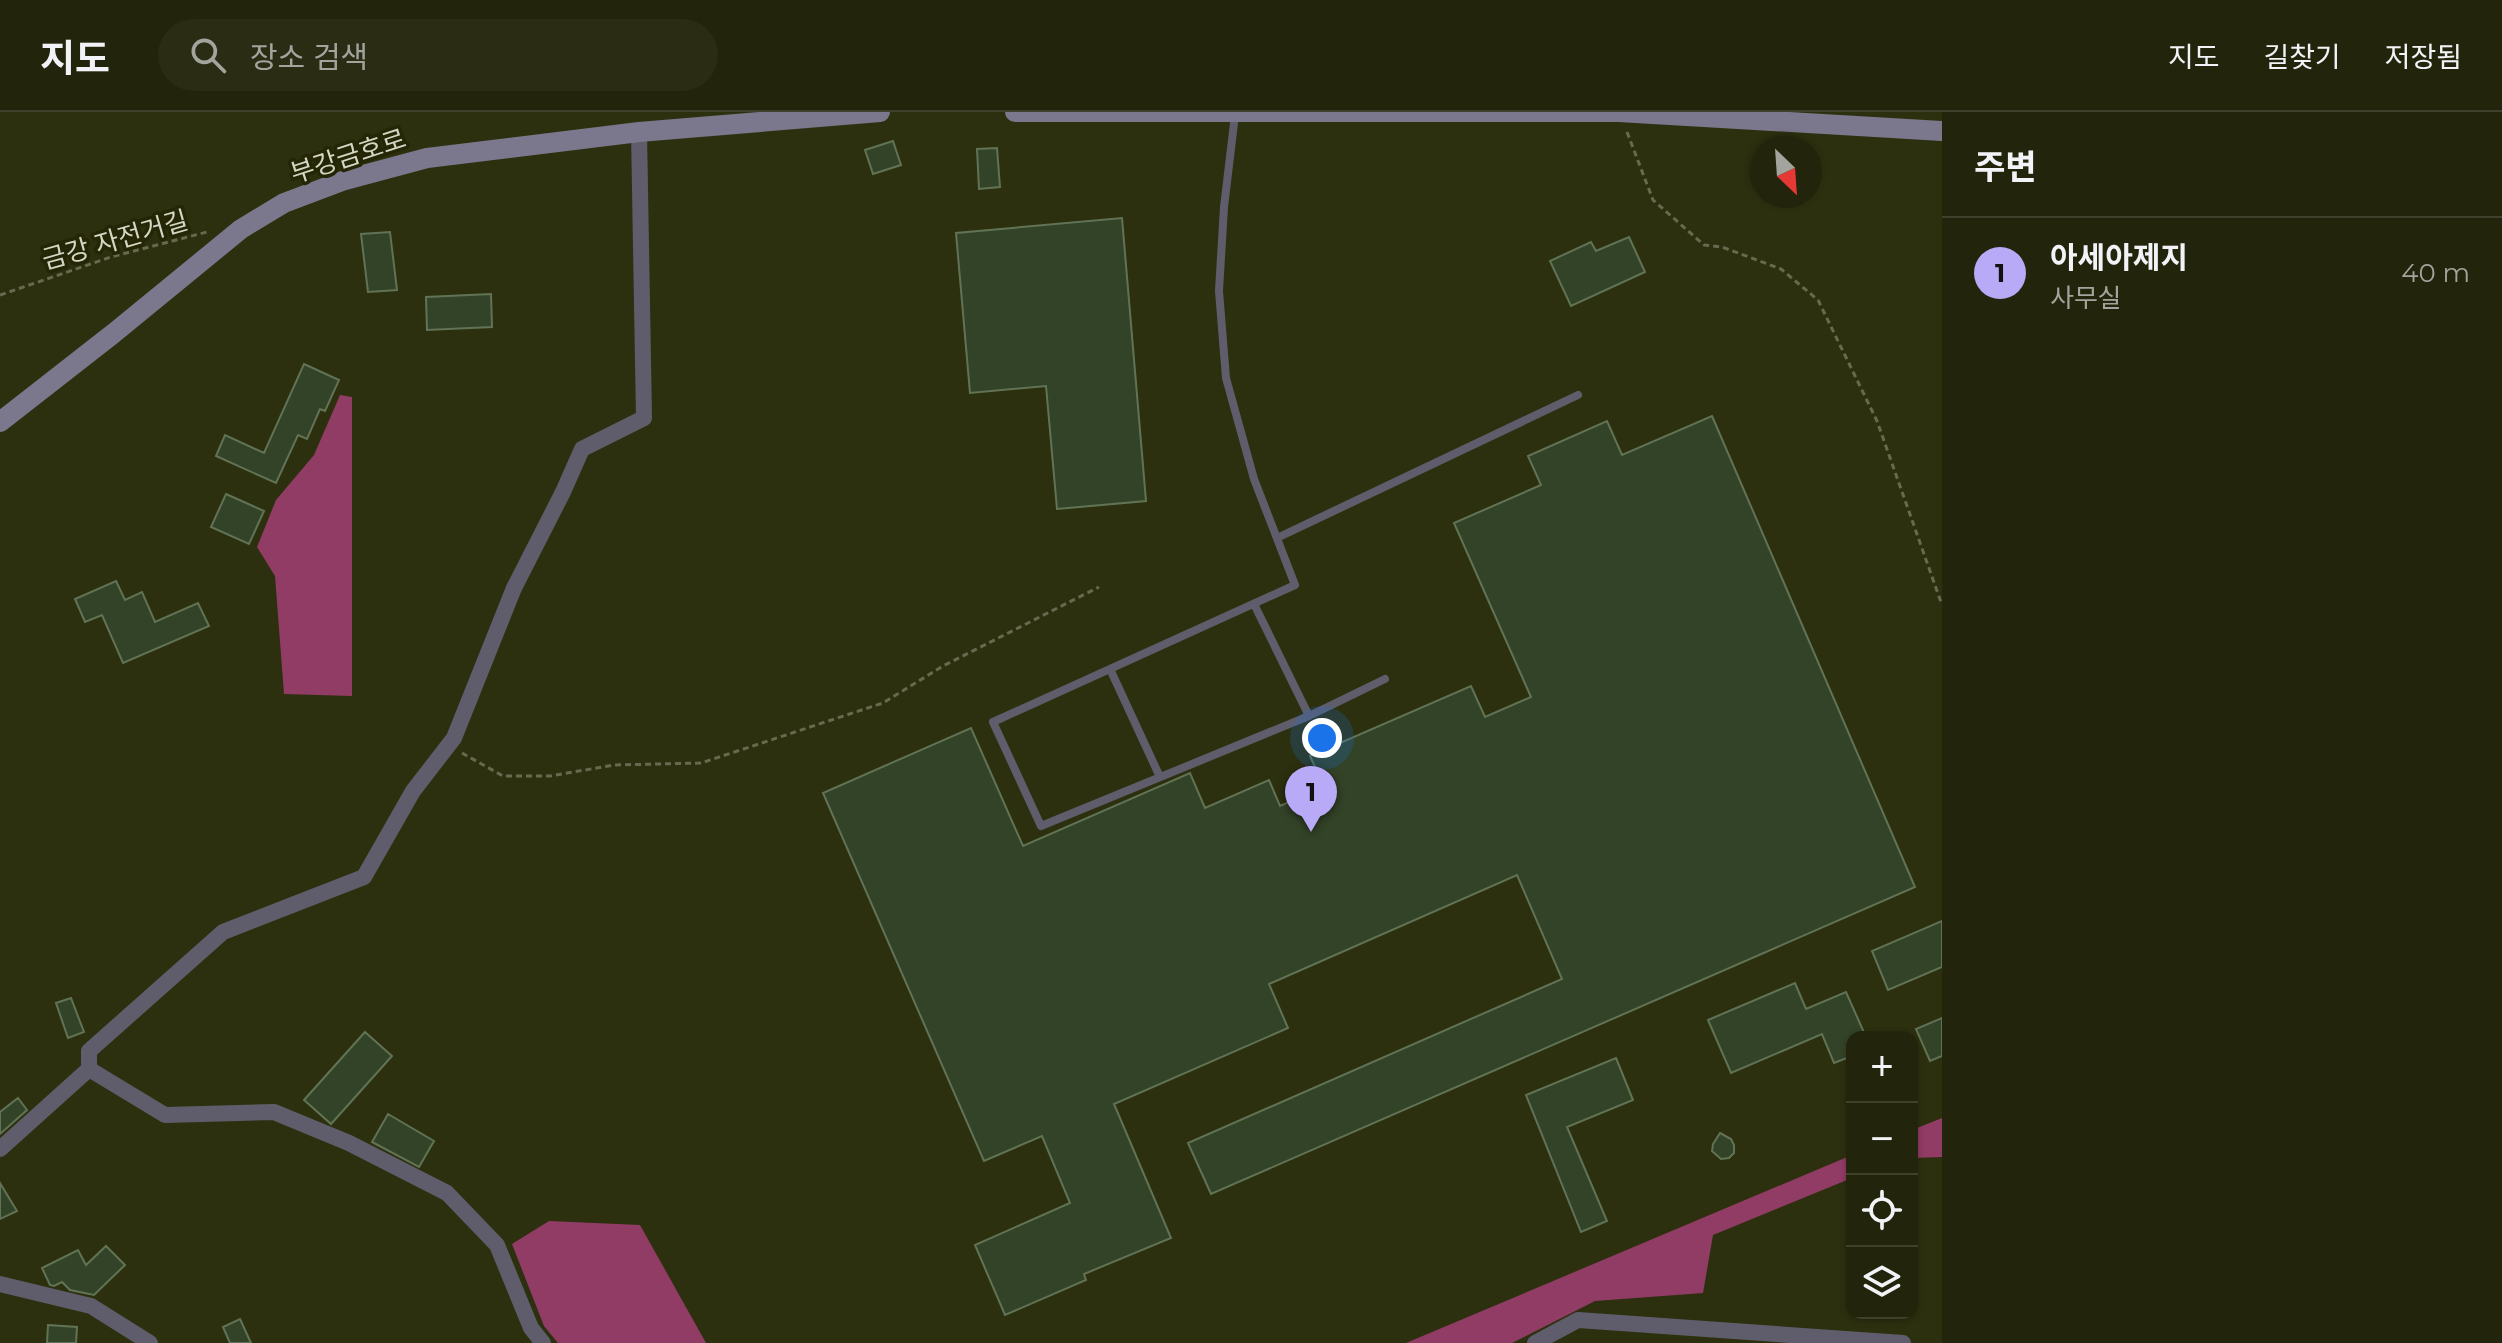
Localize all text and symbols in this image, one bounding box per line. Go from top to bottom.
search box [158,19,718,91]
icon: search [186,33,230,77]
text: 지도 [40,35,110,82]
text: 장소 검색 [250,39,368,76]
text: 지도 [2168,40,2219,74]
text: 길찾기 [2263,40,2341,74]
text: 저장됨 [2385,40,2462,74]
street label: 부강금호로 [286,122,410,190]
north arrow [1750,136,1822,208]
text: 주변 [1974,146,2037,188]
street label: 금강 자전거길 [38,204,192,276]
text: 아세아제지 [2050,239,2188,276]
text: 1 [1995,257,2005,289]
text: 40 m [2401,257,2470,289]
text: 사무실 [2050,282,2122,314]
your location [1302,718,1342,758]
pin: 1 [1285,766,1337,832]
map controls [1846,1031,1918,1319]
button: + [1846,1031,1918,1103]
button: − [1846,1103,1918,1175]
button: locate [1846,1175,1918,1247]
button: layers [1846,1247,1918,1319]

